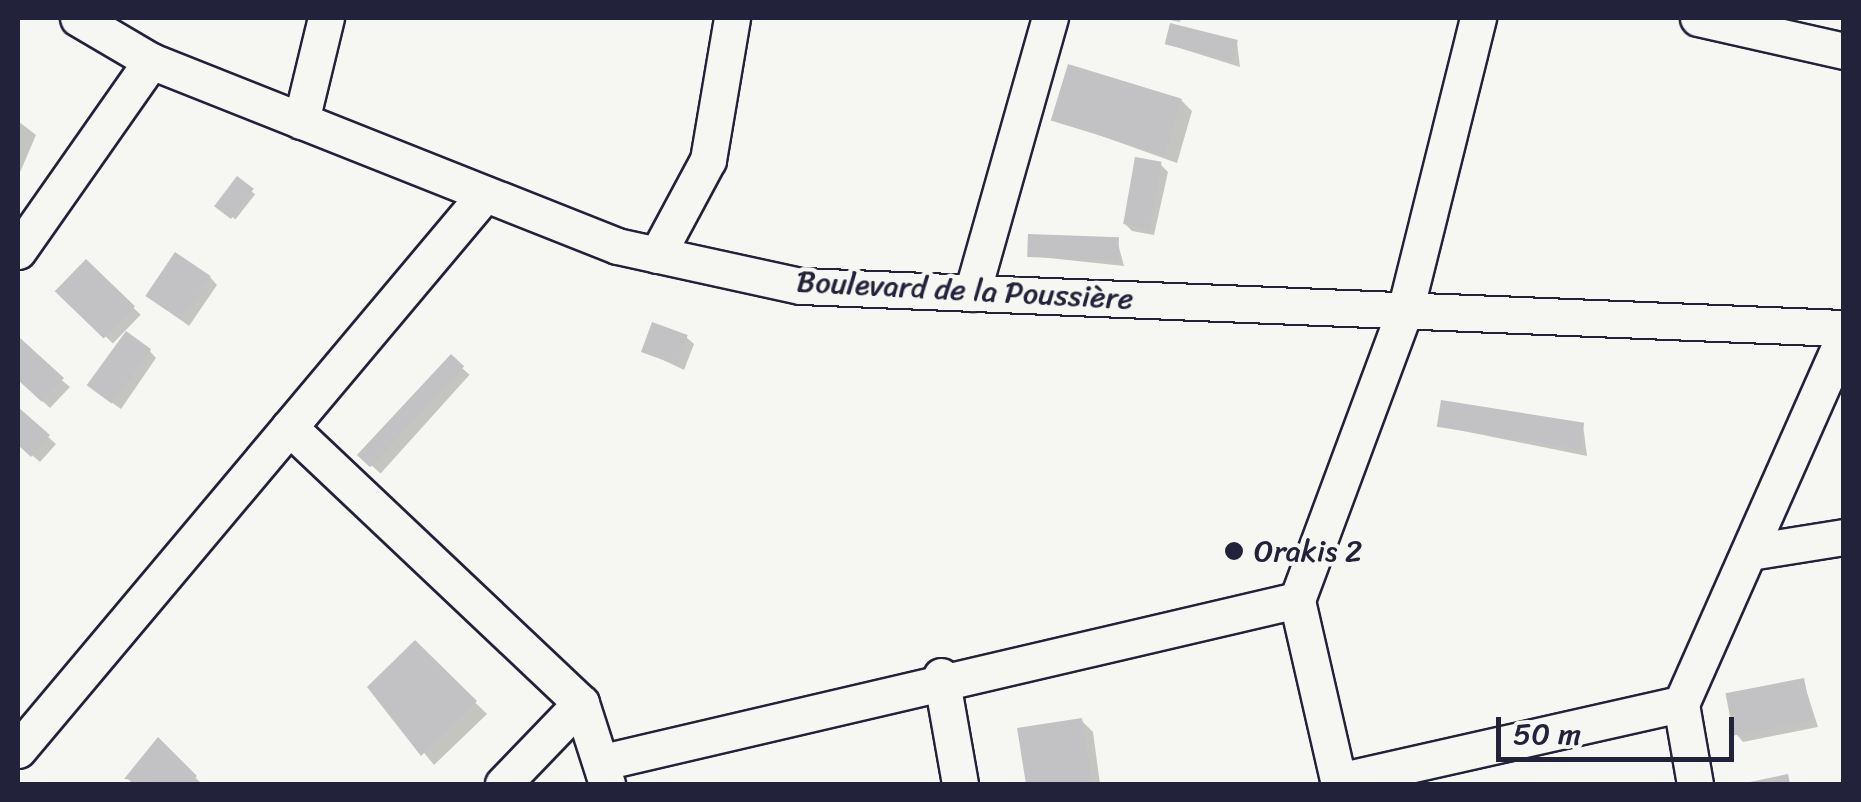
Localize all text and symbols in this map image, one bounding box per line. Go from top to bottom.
street label: Boulevard de la Poussière [796,263,1134,317]
place label: Orakis 2 [1254,533,1362,569]
marker: Orakis 2 [1223,540,1245,562]
scale bar [1501,697,1738,759]
text: 50 m [1513,707,1581,761]

